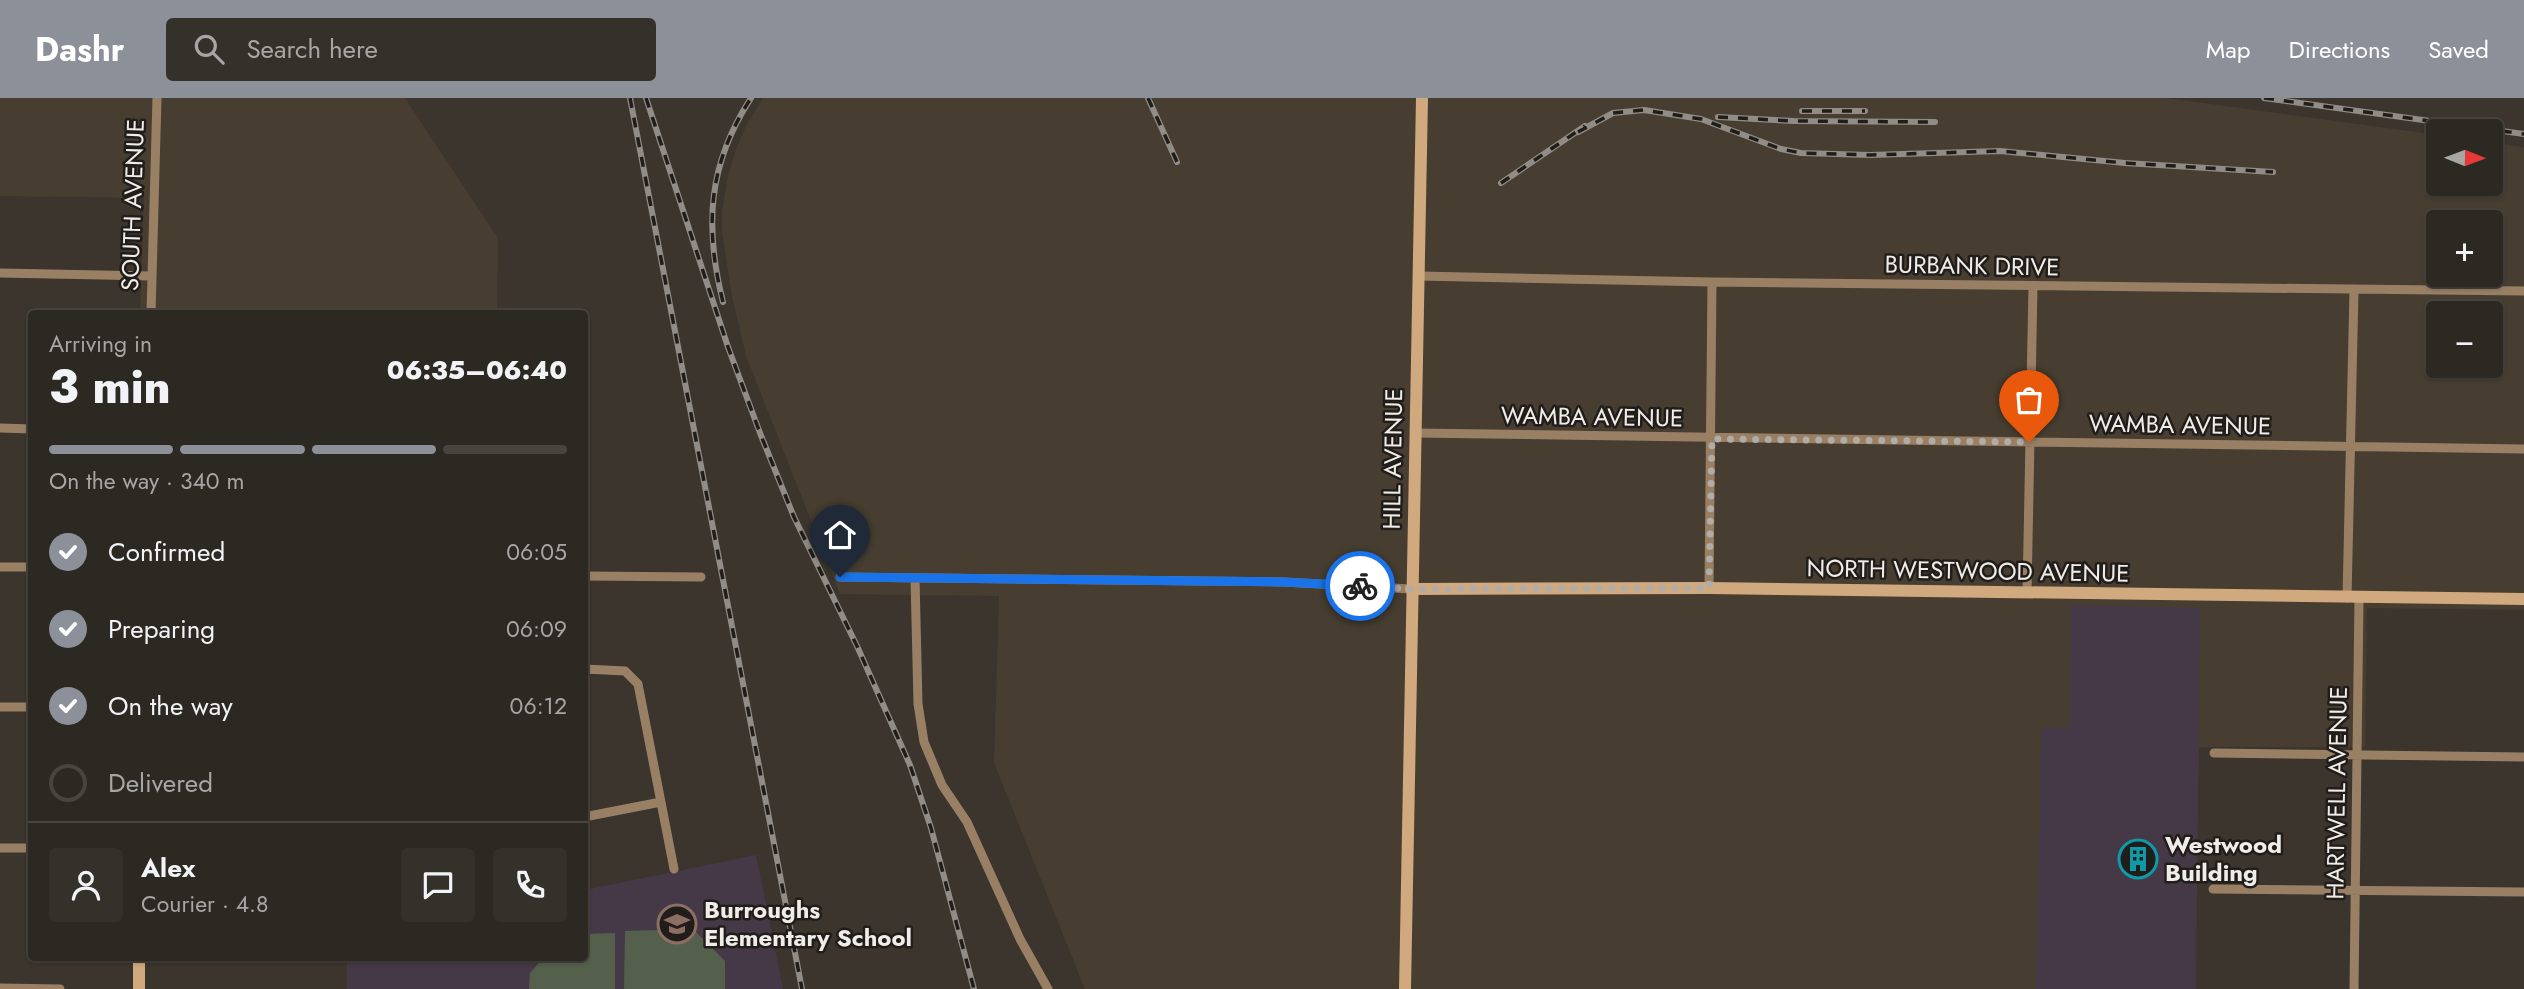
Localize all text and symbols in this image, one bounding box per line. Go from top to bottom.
search box [166,18,656,81]
text: Dashr [35,26,124,73]
icon: search [190,30,228,68]
text: Search here [246,30,378,68]
text: Map [2206,32,2251,67]
text: Directions [2289,32,2390,67]
text: Saved [2428,32,2489,67]
street label: SOUTH AVENUE [112,118,153,292]
north arrow [2426,119,2502,196]
map controls [2426,119,2503,378]
button: + [2426,210,2503,287]
street label: BURBANK DRIVE [1884,246,2060,285]
button: − [2426,301,2503,378]
text: Arriving in [49,327,152,361]
text: 06:35–06:40 [387,351,567,389]
text: 3 min [49,354,171,420]
pin [1999,370,2059,442]
icon: bag [2010,381,2048,419]
street label: HILL AVENUE [1374,388,1411,530]
street label: WAMBA AVENUE [1501,397,1683,436]
street label: WAMBA AVENUE [2089,405,2271,444]
text: On the way · 340 m [49,464,245,498]
pin [810,505,870,577]
icon: home [821,516,859,554]
icon: check [49,533,87,571]
text: Confirmed [108,533,225,571]
text: 06:05 [506,535,567,569]
street label: NORTH WESTWOOD AVENUE [1806,550,2130,591]
courier [1325,551,1395,621]
icon: bike [1341,567,1379,605]
icon: check [49,610,87,648]
text: Preparing [108,610,215,648]
text: 06:09 [506,612,567,646]
street label: HARTWELL AVENUE [2317,686,2356,900]
icon: check [49,687,87,725]
text: On the way [108,687,233,725]
text: 06:12 [510,689,567,723]
text: Delivered [108,764,213,802]
place label: Westwood Building [2165,827,2282,890]
building icon: Westwood Building [2117,838,2159,880]
button: person [49,848,123,922]
button: chat [401,848,475,922]
button: phone [493,848,567,922]
text: Alex [141,849,195,887]
text: Courier · 4.8 [141,887,269,921]
place label: Burroughs Elementary School [704,892,912,955]
school or university icon: Burroughs Elementary School [656,903,698,945]

